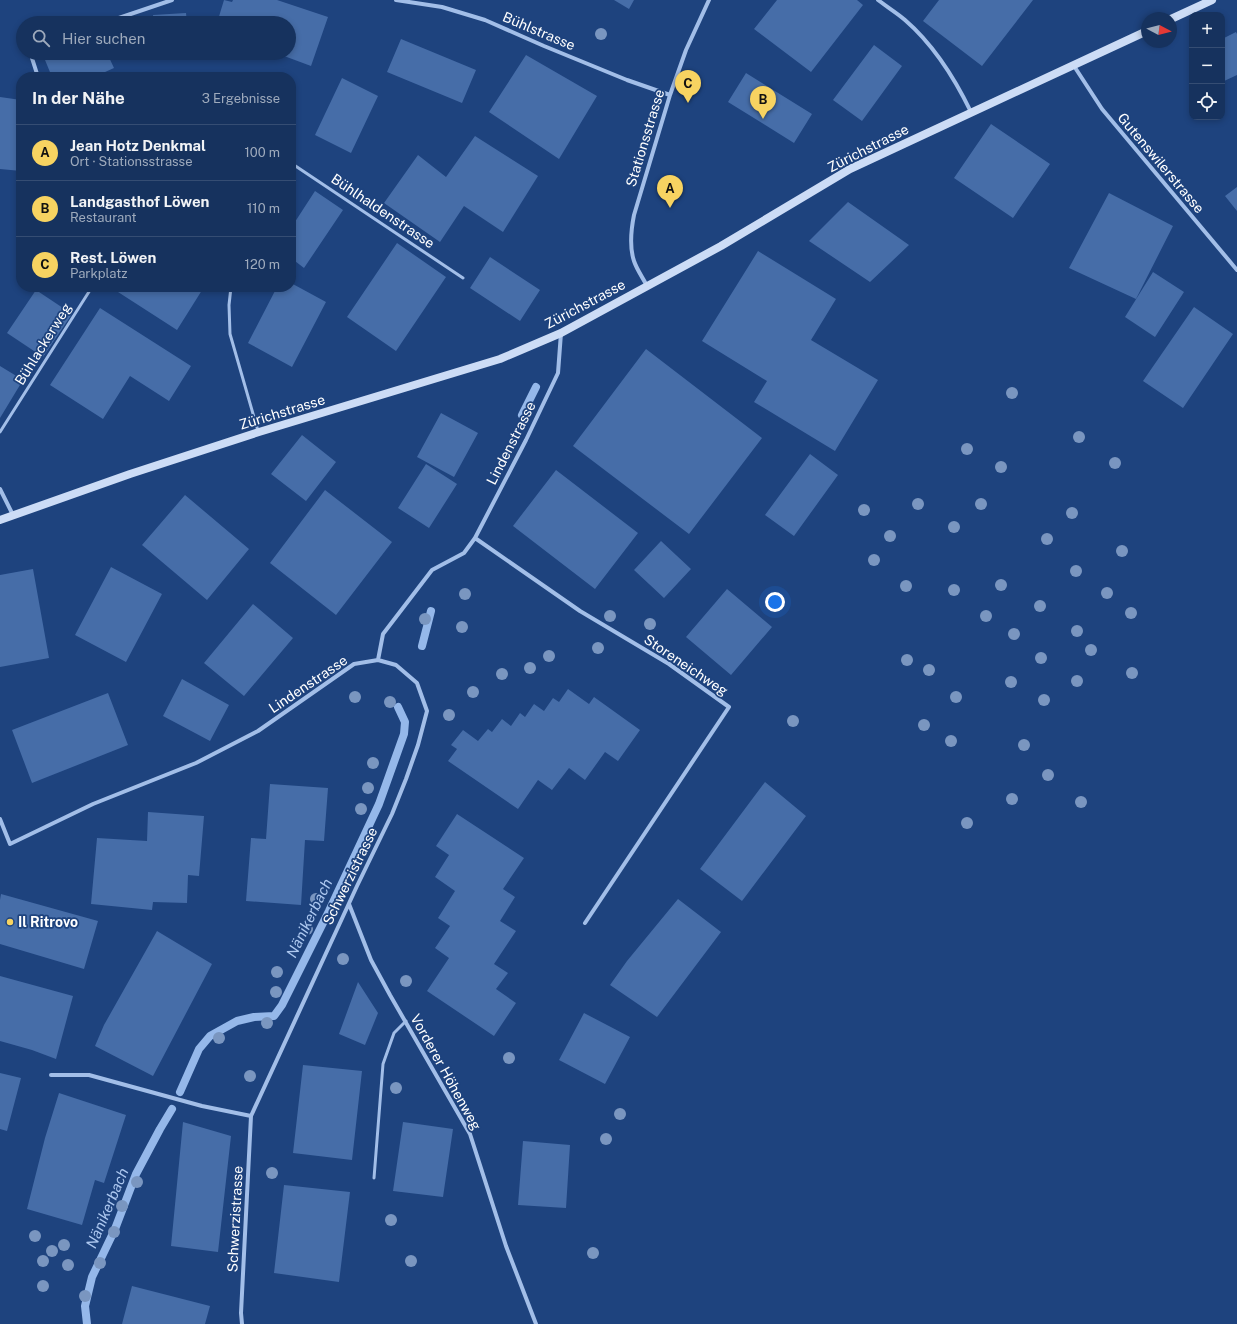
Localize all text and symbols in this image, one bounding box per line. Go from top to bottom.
street label: Bühlstrasse [500,9,578,53]
north arrow [1141,12,1177,48]
map controls [1189,12,1225,120]
button: + [1189,12,1225,48]
search box [16,16,296,60]
icon: search [30,27,52,49]
text: Hier suchen [62,30,145,47]
button: − [1189,48,1225,84]
pin: C [675,70,701,103]
button: locate [1189,84,1225,120]
pin: B [750,86,776,119]
street label: Stationsstrasse [623,87,667,189]
text: In der Nähe [32,88,125,108]
text: 3 Ergebnisse [202,91,280,106]
street label: Gutenswilerstrasse [1114,110,1208,216]
street label: Zürichstrasse [825,121,911,175]
text: Jean Hotz Denkmal [70,137,206,154]
text: A [40,145,50,160]
text: 100 m [244,145,280,160]
text: Ort · Stationsstrasse [70,154,193,169]
street label: Bühlhaldenstrasse [328,170,438,252]
pin: A [657,175,683,208]
text: Landgasthof Löwen [70,193,209,210]
text: B [41,201,49,216]
text: 110 m [247,201,280,216]
text: Restaurant [70,210,136,225]
text: Rest. Löwen [70,249,156,266]
text: C [40,257,50,272]
text: 120 m [245,257,280,272]
text: Parkplatz [70,266,128,281]
street label: Zürichstrasse [542,276,628,332]
street label: Bühlackerweg [11,300,75,388]
street label: Zürichstrasse [237,391,327,433]
street label: Lindenstrasse [483,399,539,487]
your location [765,592,785,612]
street label: Storeneichweg [641,631,731,699]
street label: Lindenstrasse [266,652,350,716]
street label: Schwerzistrasse [319,825,381,927]
water label: Nänikerbach [283,876,335,960]
place label: Il Ritrovo [18,914,78,930]
marker: Il Ritrovo [5,917,15,927]
street label: Vorderer Höhenweg [407,1011,485,1133]
water label: Nänikerbach [82,1165,132,1251]
street label: Schwerzistrasse [224,1165,246,1273]

